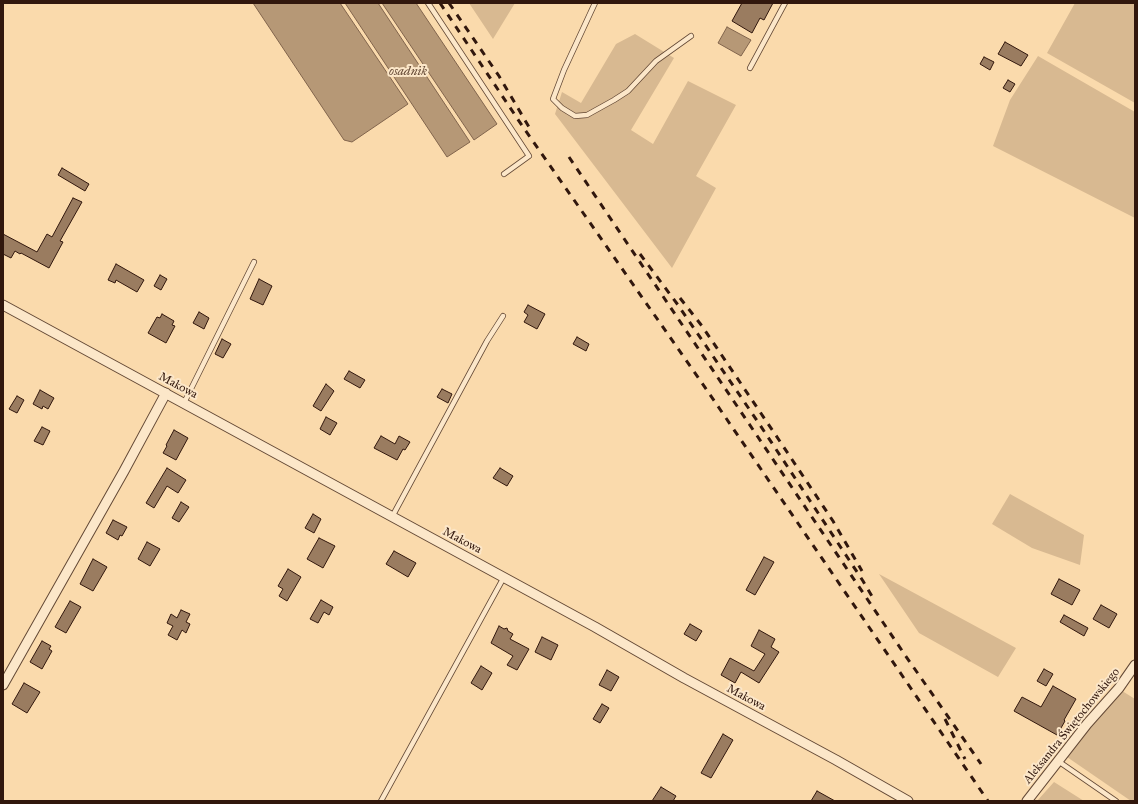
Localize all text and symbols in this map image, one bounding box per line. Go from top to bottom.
water label: osadnik [389,64,427,80]
street label: Makowa [156,370,200,402]
street label: Makowa [440,525,484,557]
street label: Aleksandra Świętochowskiego [1021,665,1123,787]
street label: Makowa [724,682,768,714]

